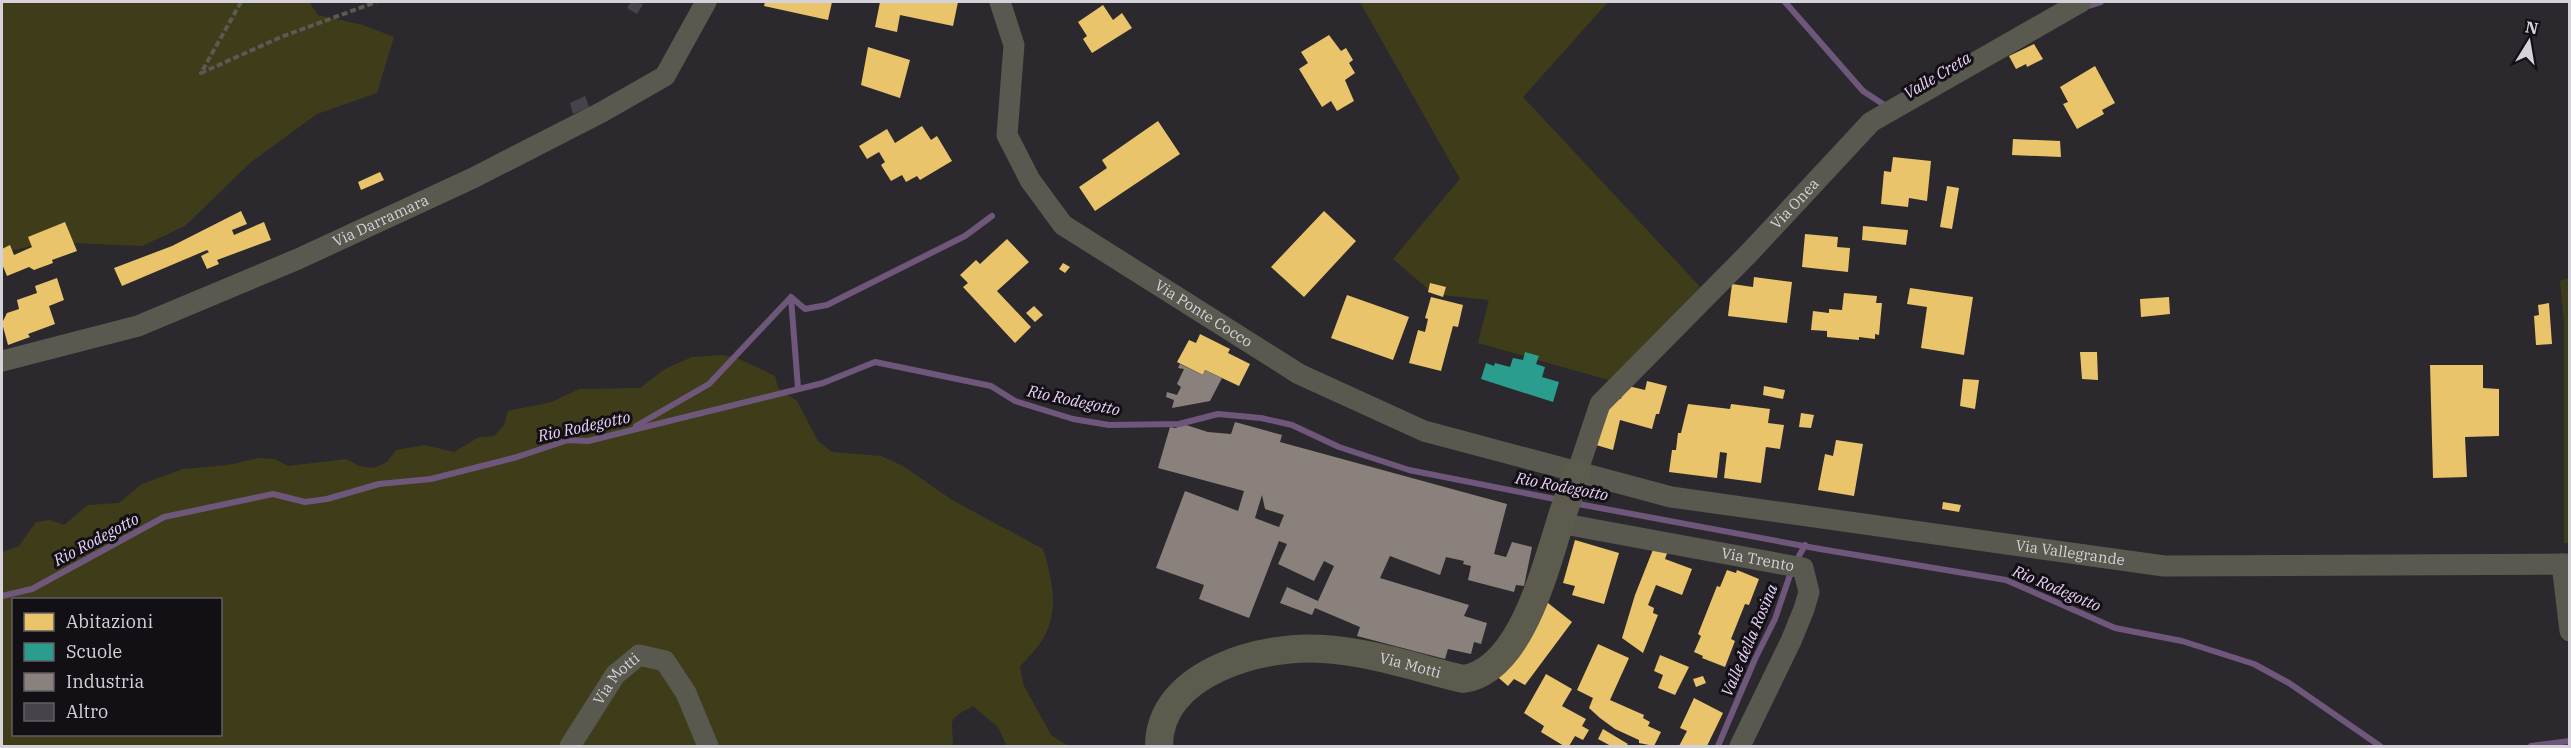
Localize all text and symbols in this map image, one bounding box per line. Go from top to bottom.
north arrow [2499,12,2559,72]
text: N [2524,16,2540,38]
water label: Valle Creta [1900,47,1974,103]
street label: Via Onea [1766,174,1823,233]
street label: Via Darramara [329,190,432,251]
street label: Via Ponte Cocco [1151,275,1256,351]
water label: Rio Rodegotto [1025,380,1122,420]
water label: Rio Rodegotto [535,406,632,446]
water label: Rio Rodegotto [1513,467,1610,505]
water label: Rio Rodegotto [49,508,142,570]
street label: Via Vallegrande [2014,535,2126,569]
street label: Via Trento [1720,543,1796,575]
water label: Rio Rodegotto [2009,560,2104,616]
water label: Valle della Rosina [1716,580,1782,699]
legend [12,598,222,736]
text: Abitazioni [66,610,153,633]
text: Scuole [66,640,122,663]
street label: Via Motti [589,648,644,708]
street label: Via Motti [1378,648,1444,682]
text: Industria [66,670,144,693]
text: Altro [66,700,108,723]

